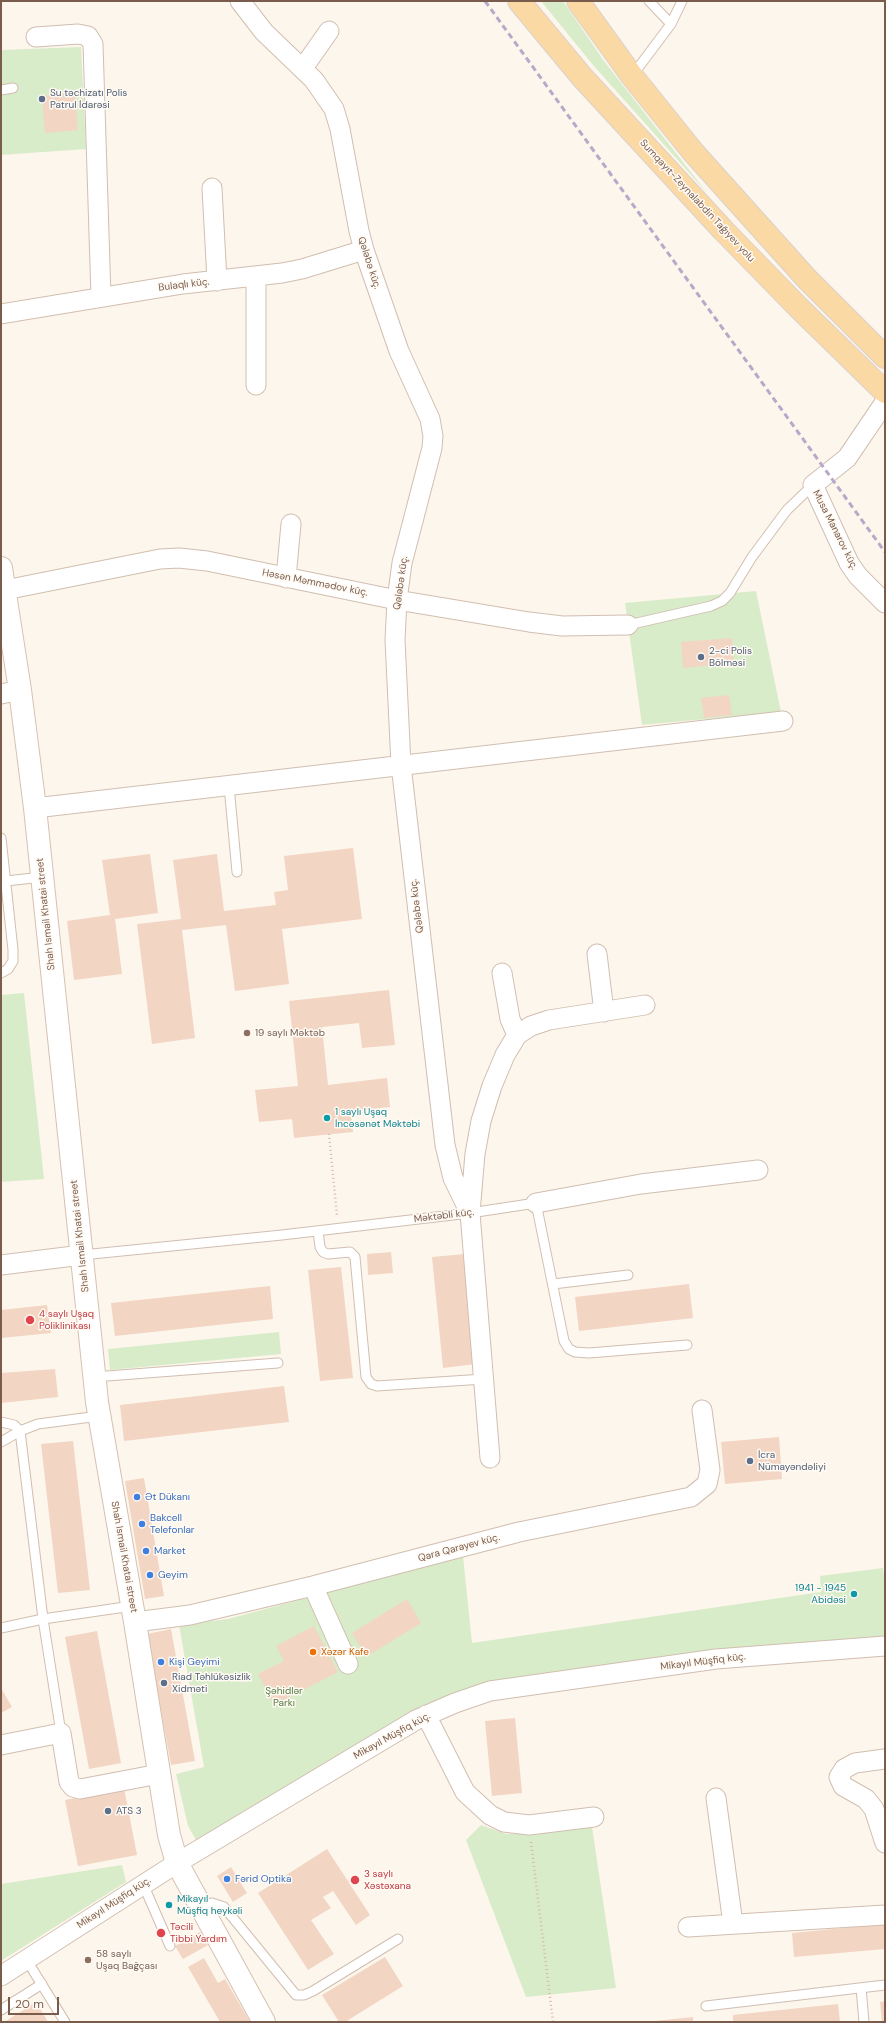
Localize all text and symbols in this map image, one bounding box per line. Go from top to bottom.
place label: Su təchizatı Polis Patrul İdarəsi [50,87,127,110]
marker: Su təchizatı Polis Patrul İdarəsi [37,94,47,104]
street label: Sumqayıt-Zeynalabdin Tağıyev yolu [637,137,757,265]
street label: Qələbə küç. [355,235,383,291]
street label: Bulaqlı küç. [158,276,210,294]
street label: Musa Manarov küç. [810,488,860,572]
street label: Qələbə küç. [391,555,411,611]
street label: Həsən Məmmədov küç. [261,567,369,599]
place label: 2-ci Polis Bölməsi [709,645,752,668]
marker: 2-ci Polis Bölməsi [696,652,706,662]
street label: Shah Ismail Khatai street [34,857,58,971]
street label: Qələbə küç. [408,878,426,934]
place label: 19 saylı Məktəb [255,1027,325,1039]
marker: 19 saylı Məktəb [242,1028,252,1038]
place label: 1 saylı Uşaq İncəsənət Məktəbi [335,1106,420,1130]
marker: 1 saylı Uşaq İncəsənət Məktəbi [322,1113,332,1123]
street label: Shah Ismail Khatai street [68,1179,92,1293]
street label: Məktəbli küç. [413,1206,475,1226]
place label: 4 saylı Uşaq Poliklinikası [39,1308,94,1332]
marker: 4 saylı Uşaq Poliklinikası [24,1314,36,1326]
place label: İcra Nümayəndəliyi [758,1449,826,1472]
marker: İcra Nümayəndəliyi [745,1456,755,1466]
place label: Ət Dükanı [145,1491,190,1503]
marker: Ət Dükanı [132,1492,142,1502]
street label: Shah Ismail Khatai street [108,1500,140,1614]
place label: Bakcell Telefonlar [150,1512,195,1536]
marker: Bakcell Telefonlar [137,1519,147,1529]
street label: Qara Qarayev küç. [417,1531,501,1565]
place label: Market [154,1545,186,1557]
marker: Market [141,1546,151,1556]
place label: Geyim [158,1569,188,1581]
marker: Geyim [145,1570,155,1580]
place label: 1941 - 1945 Abidəsi [795,1582,846,1606]
marker: 1941 - 1945 Abidəsi [849,1589,859,1599]
place label: Xəzər Kafe [321,1646,369,1658]
marker: Xəzər Kafe [308,1647,318,1657]
street label: Mikayıl Müşfiq küç. [660,1651,746,1673]
place label: Kişi Geyimi [169,1656,220,1668]
marker: Kişi Geyimi [156,1657,166,1667]
place label: Riad Təhlükəsizlik Xidməti [172,1671,251,1694]
marker: Riad Təhlükəsizlik Xidməti [159,1678,169,1688]
park label: Şəhidlər Parkı [265,1685,303,1708]
street label: Mikayıl Müşfiq küç. [351,1710,433,1762]
place label: ATS 3 [116,1805,142,1817]
marker: ATS 3 [103,1806,113,1816]
place label: 3 saylı Xəstəxana [364,1868,411,1892]
place label: Fərid Optika [235,1873,291,1885]
marker: Fərid Optika [222,1874,232,1884]
marker: 3 saylı Xəstəxana [349,1874,361,1886]
street label: Mikayıl Müşfiq küç. [75,1875,153,1931]
place label: Mikayıl Müşfiq heykəli [177,1893,242,1916]
marker: Mikayıl Müşfiq heykəli [164,1900,174,1910]
place label: Təcili Tibbi Yardım [170,1921,227,1944]
marker: Təcili Tibbi Yardım [155,1927,167,1939]
place label: 58 saylı Uşaq Bağçası [96,1948,157,1972]
marker: 58 saylı Uşaq Bağçası [83,1955,93,1965]
scale bar [10,1989,61,2015]
text: 20 m [15,1996,44,2012]

